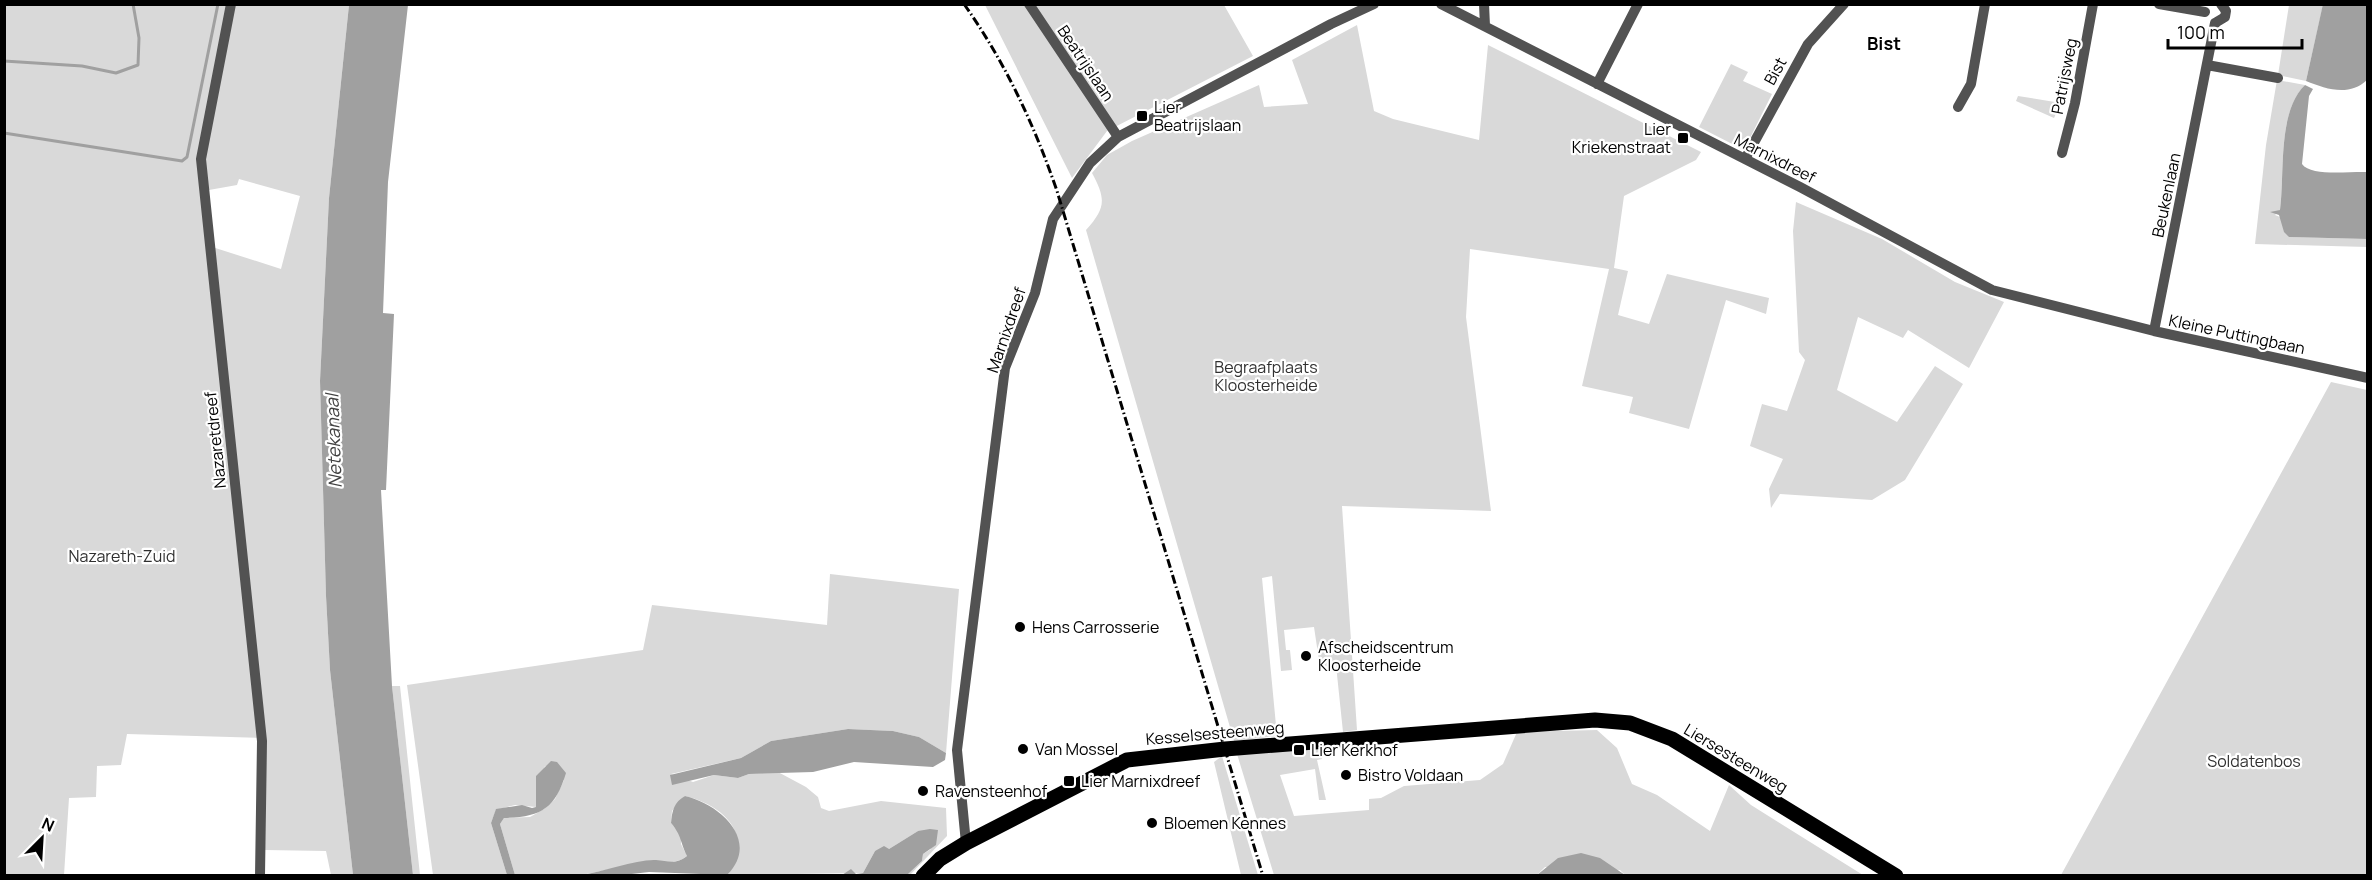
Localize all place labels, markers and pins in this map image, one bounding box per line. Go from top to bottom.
place label: Lier Beatrijslaan [1154,96,1241,136]
marker: Lier Beatrijslaan [1135,109,1149,123]
place label: Lier Kriekenstraat [1572,118,1671,158]
marker: Lier Kriekenstraat [1676,131,1690,145]
place label: Hens Carrosserie [1032,616,1159,638]
marker: Hens Carrosserie [1013,620,1027,634]
place label: Afscheidscentrum Kloosterheide [1318,636,1454,676]
marker: Afscheidscentrum Kloosterheide [1299,649,1313,663]
place label: Van Mossel [1035,738,1118,760]
place label: Lier Kerkhof [1311,739,1398,761]
marker: Van Mossel [1016,742,1030,756]
marker: Lier Kerkhof [1292,743,1306,757]
place label: Bistro Voldaan [1358,764,1463,786]
marker: Bistro Voldaan [1339,768,1353,782]
place label: Lier Marnixdreef [1081,770,1200,792]
marker: Lier Marnixdreef [1062,774,1076,788]
place label: Ravensteenhof [935,780,1048,802]
marker: Ravensteenhof [916,784,930,798]
place label: Bloemen Kennes [1164,812,1286,834]
marker: Bloemen Kennes [1145,816,1159,830]

